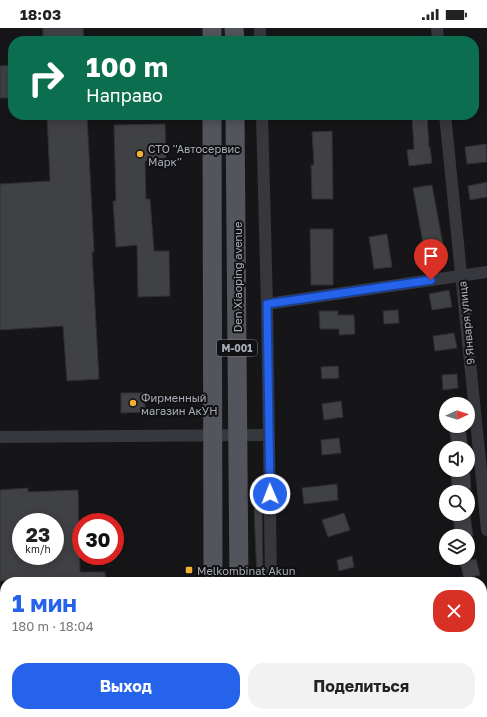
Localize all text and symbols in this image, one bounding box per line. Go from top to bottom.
text: 18:03 [20,5,61,23]
text: 100 m [86,50,168,83]
icon: right [20,52,72,104]
text: Направо [86,84,163,106]
place label: СТО ''Автосервис Марк'' [148,142,240,168]
marker: СТО ''Автосервис Марк'' [135,149,145,159]
street label: Den Xiaoping avenue [231,222,244,332]
pin [414,239,448,280]
icon: arrive [420,245,442,267]
street label: 9 Января улица [455,280,477,366]
road number: M-001 [217,340,257,356]
place label: Фирменный магазин АкУН [141,391,218,417]
north arrow [439,397,475,433]
map controls [439,397,475,565]
marker: Фирменный магазин АкУН [128,398,138,408]
button: sound [439,441,475,477]
position arrow [249,473,291,515]
button: search [439,485,475,521]
speed limit sign: 30 [72,513,124,565]
text: 23 [26,522,50,546]
button: layers [439,529,475,565]
text: km/h [25,543,51,555]
place label: Melkombinat Akun [197,564,295,577]
marker: Melkombinat Akun [184,565,194,575]
text: 1 мин [12,588,77,617]
button: close [433,590,475,632]
text: 180 m · 18:04 [12,618,94,634]
button: Выход [12,663,240,709]
button: Поделиться [248,663,475,709]

